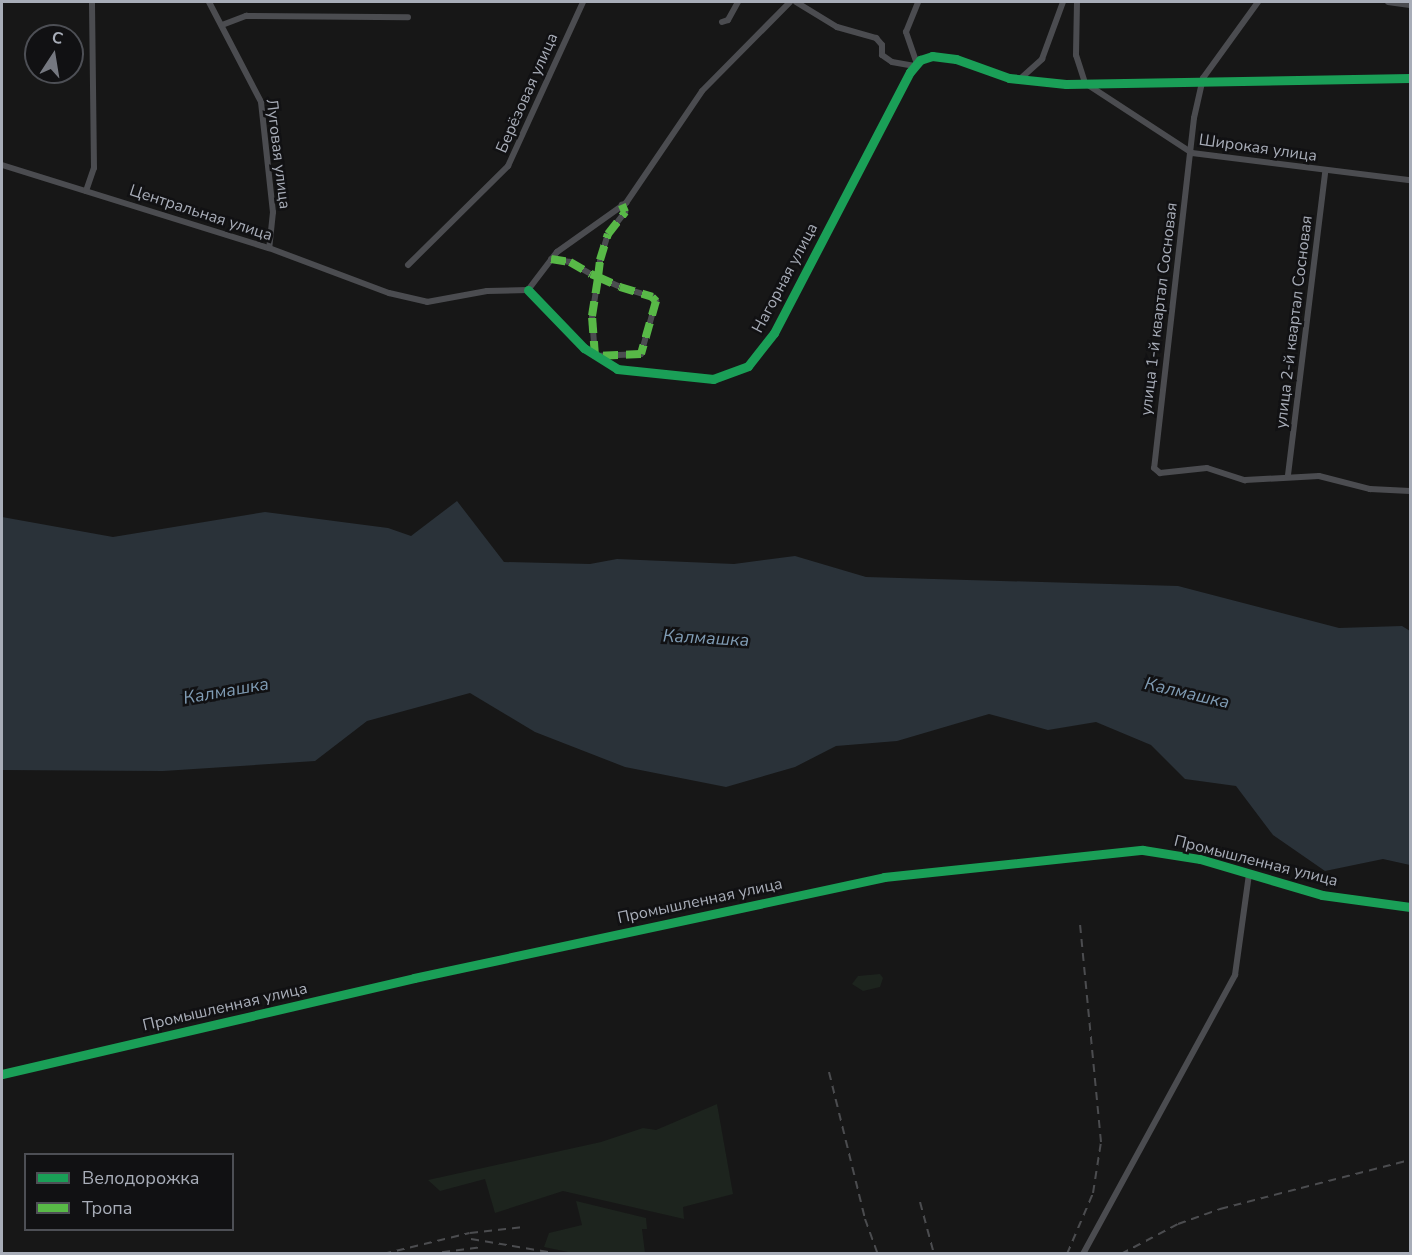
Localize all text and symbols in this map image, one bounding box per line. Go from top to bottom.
north arrow [24,24,84,84]
text: С [50,26,65,50]
street label: Берёзовая улица [492,30,562,156]
street label: Луговая улица [262,98,294,210]
street label: Широкая улица [1198,130,1318,166]
street label: Центральная улица [127,181,275,245]
street label: улица 1-й квартал Сосновая [1136,201,1182,417]
street label: улица 2-й квартал Сосновая [1271,214,1317,430]
street label: Нагорная улица [748,220,822,336]
water label: Калмашка [662,625,750,651]
water label: Калмашка [181,673,271,709]
water label: Калмашка [1142,673,1232,713]
street label: Промышленная улица [1172,831,1340,891]
street label: Промышленная улица [616,874,784,928]
street label: Промышленная улица [141,979,309,1035]
legend [24,1153,234,1231]
text: Велодорожка [82,1166,199,1190]
text: Тропа [82,1196,133,1220]

